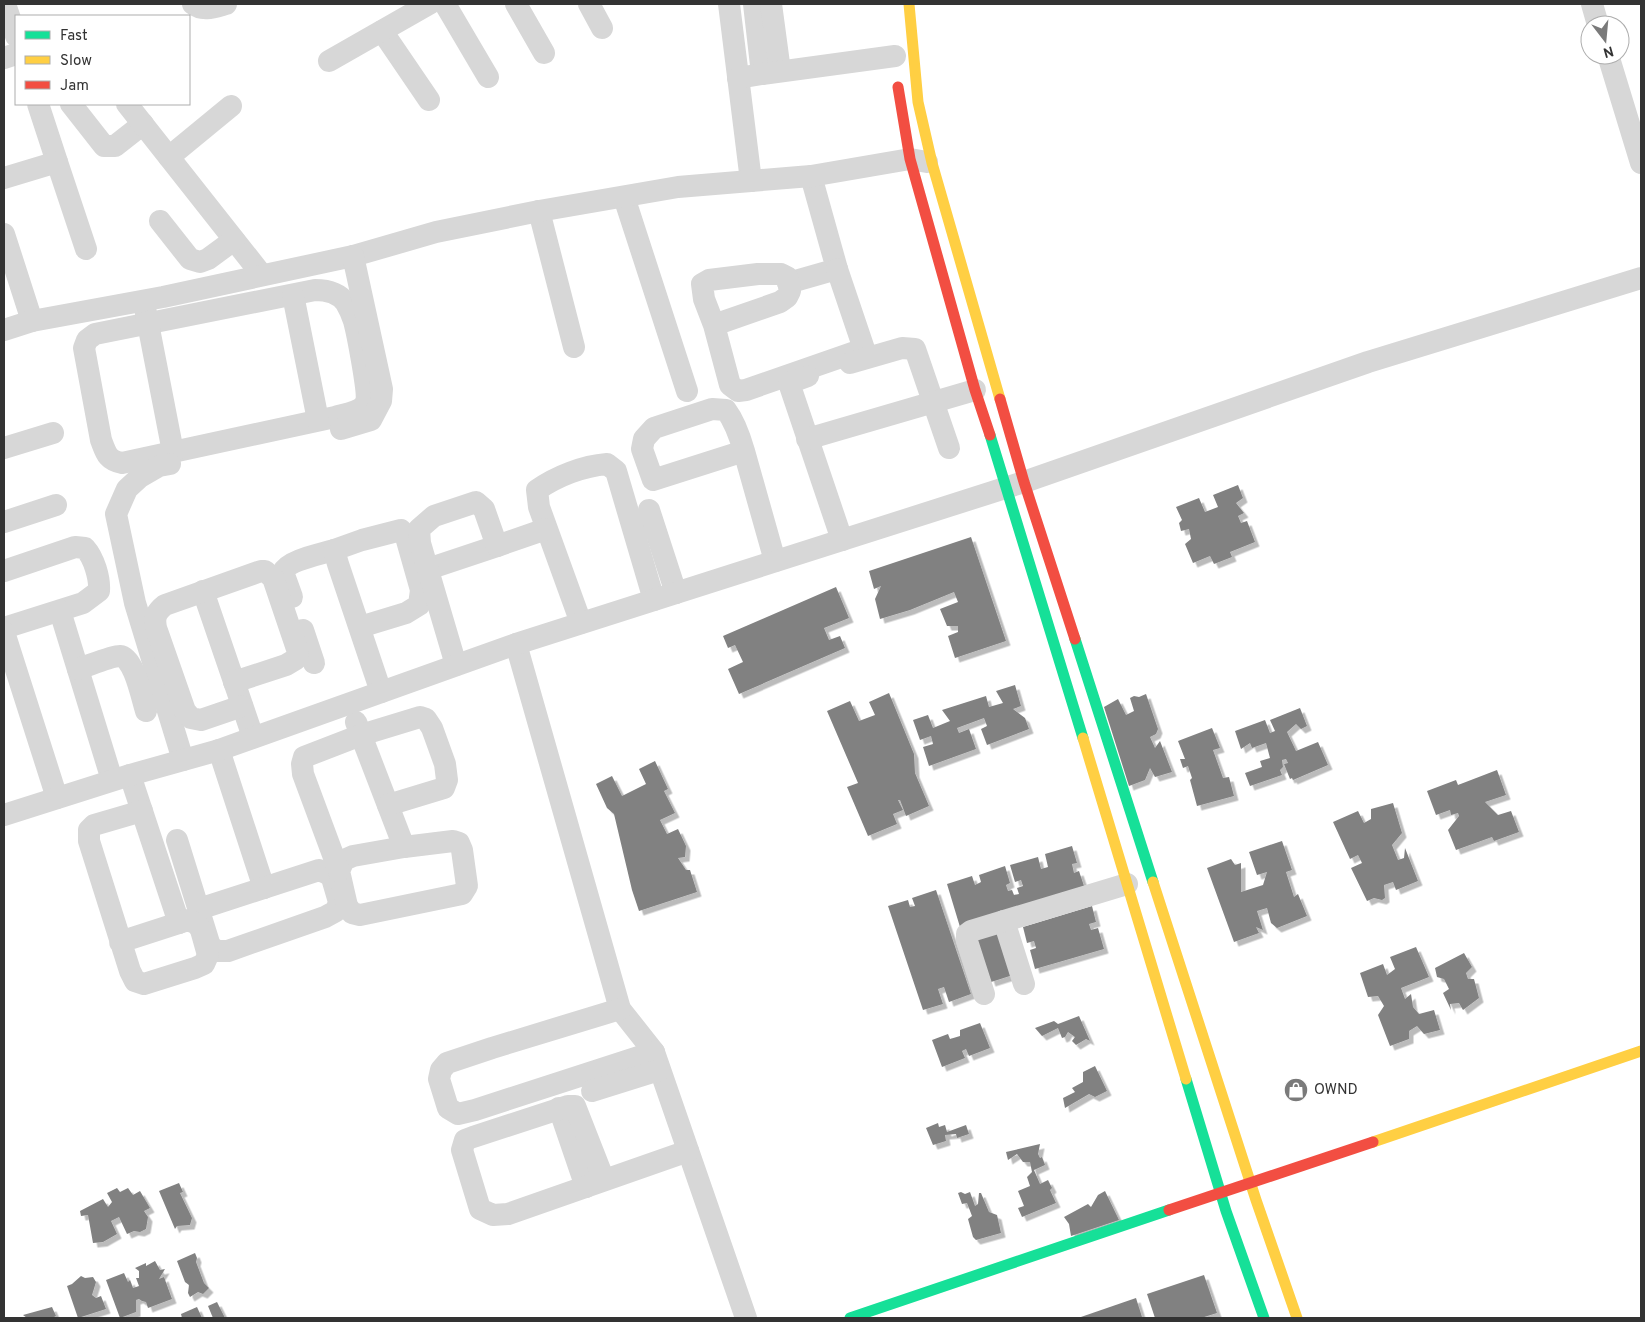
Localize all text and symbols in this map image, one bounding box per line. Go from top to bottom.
legend [15,15,190,105]
north arrow [1580,15,1630,65]
text: Fast [60,27,88,46]
text: N [1601,41,1615,61]
text: Slow [60,52,92,71]
text: Jam [60,77,89,96]
shop icon: OWND [1283,1077,1309,1103]
place label: OWND [1314,1081,1358,1100]

